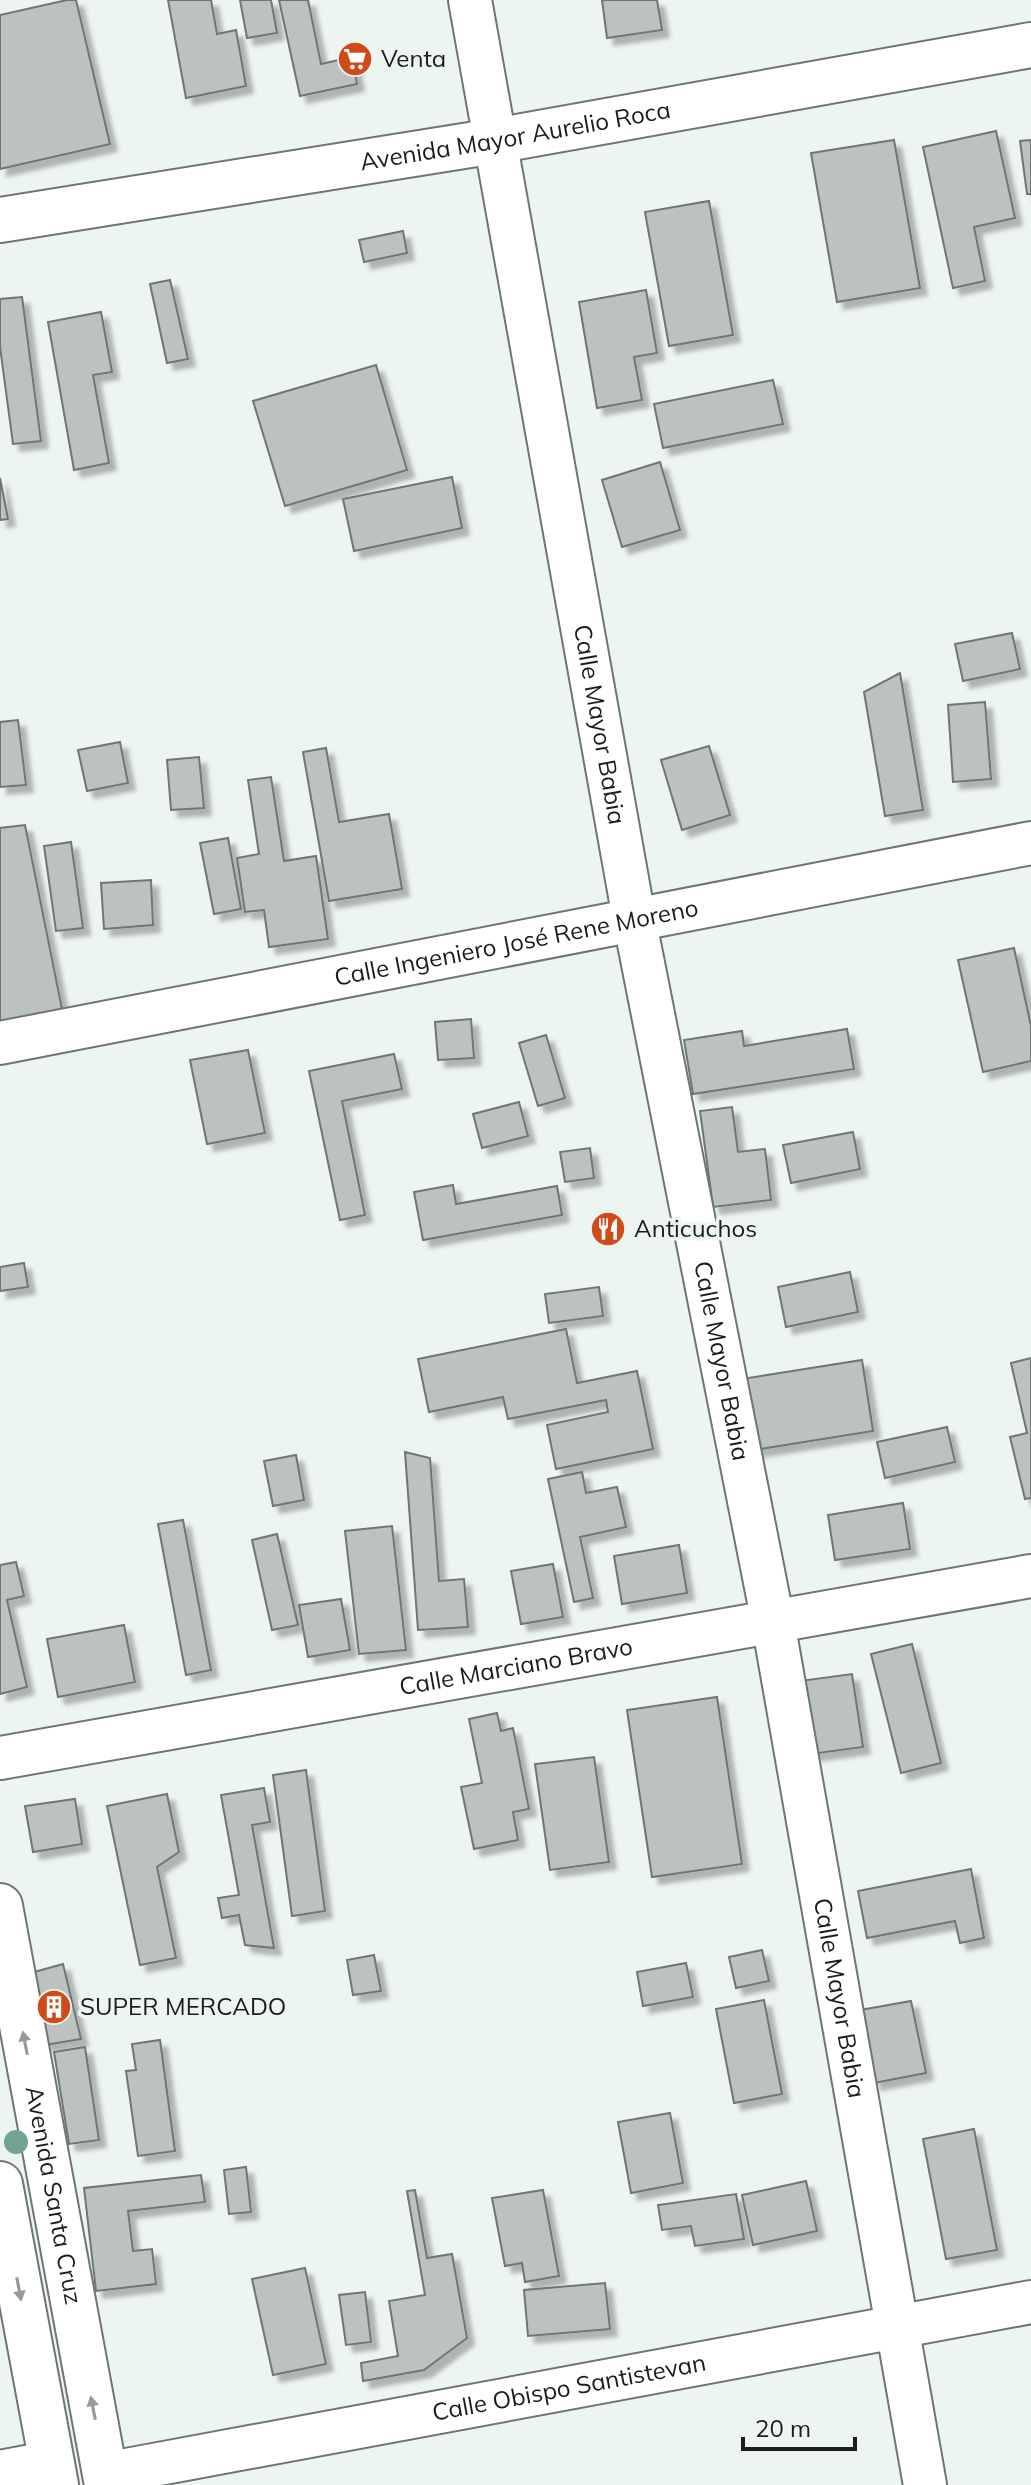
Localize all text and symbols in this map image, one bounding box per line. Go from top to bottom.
supermarket icon: Venta [336,40,374,78]
place label: Venta [381,43,446,73]
street label: Avenida Mayor Aurelio Roca [358,94,673,176]
street label: Calle Mayor Babia [568,622,633,827]
street label: Calle Ingeniero José Rene Moreno [332,892,701,992]
restaurant icon: Anticuchos [589,1210,627,1248]
place label: Anticuchos [634,1213,757,1243]
street label: Calle Mayor Babia [688,1258,757,1463]
street label: Calle Marciano Bravo [397,1631,635,1701]
street label: Calle Mayor Babia [808,1896,873,2100]
building icon: SUPER MERCADO [35,1988,73,2026]
place label: SUPER MERCADO [80,1991,286,2021]
one-way arrow [19,2030,31,2055]
street label: Avenida Santa Cruz [20,2083,89,2307]
one-way arrow [14,2276,26,2301]
street label: Calle Obispo Santistevan [430,2347,708,2427]
one-way arrow [87,2396,99,2421]
scale bar [743,2401,855,2451]
text: 20 m [755,2413,811,2443]

